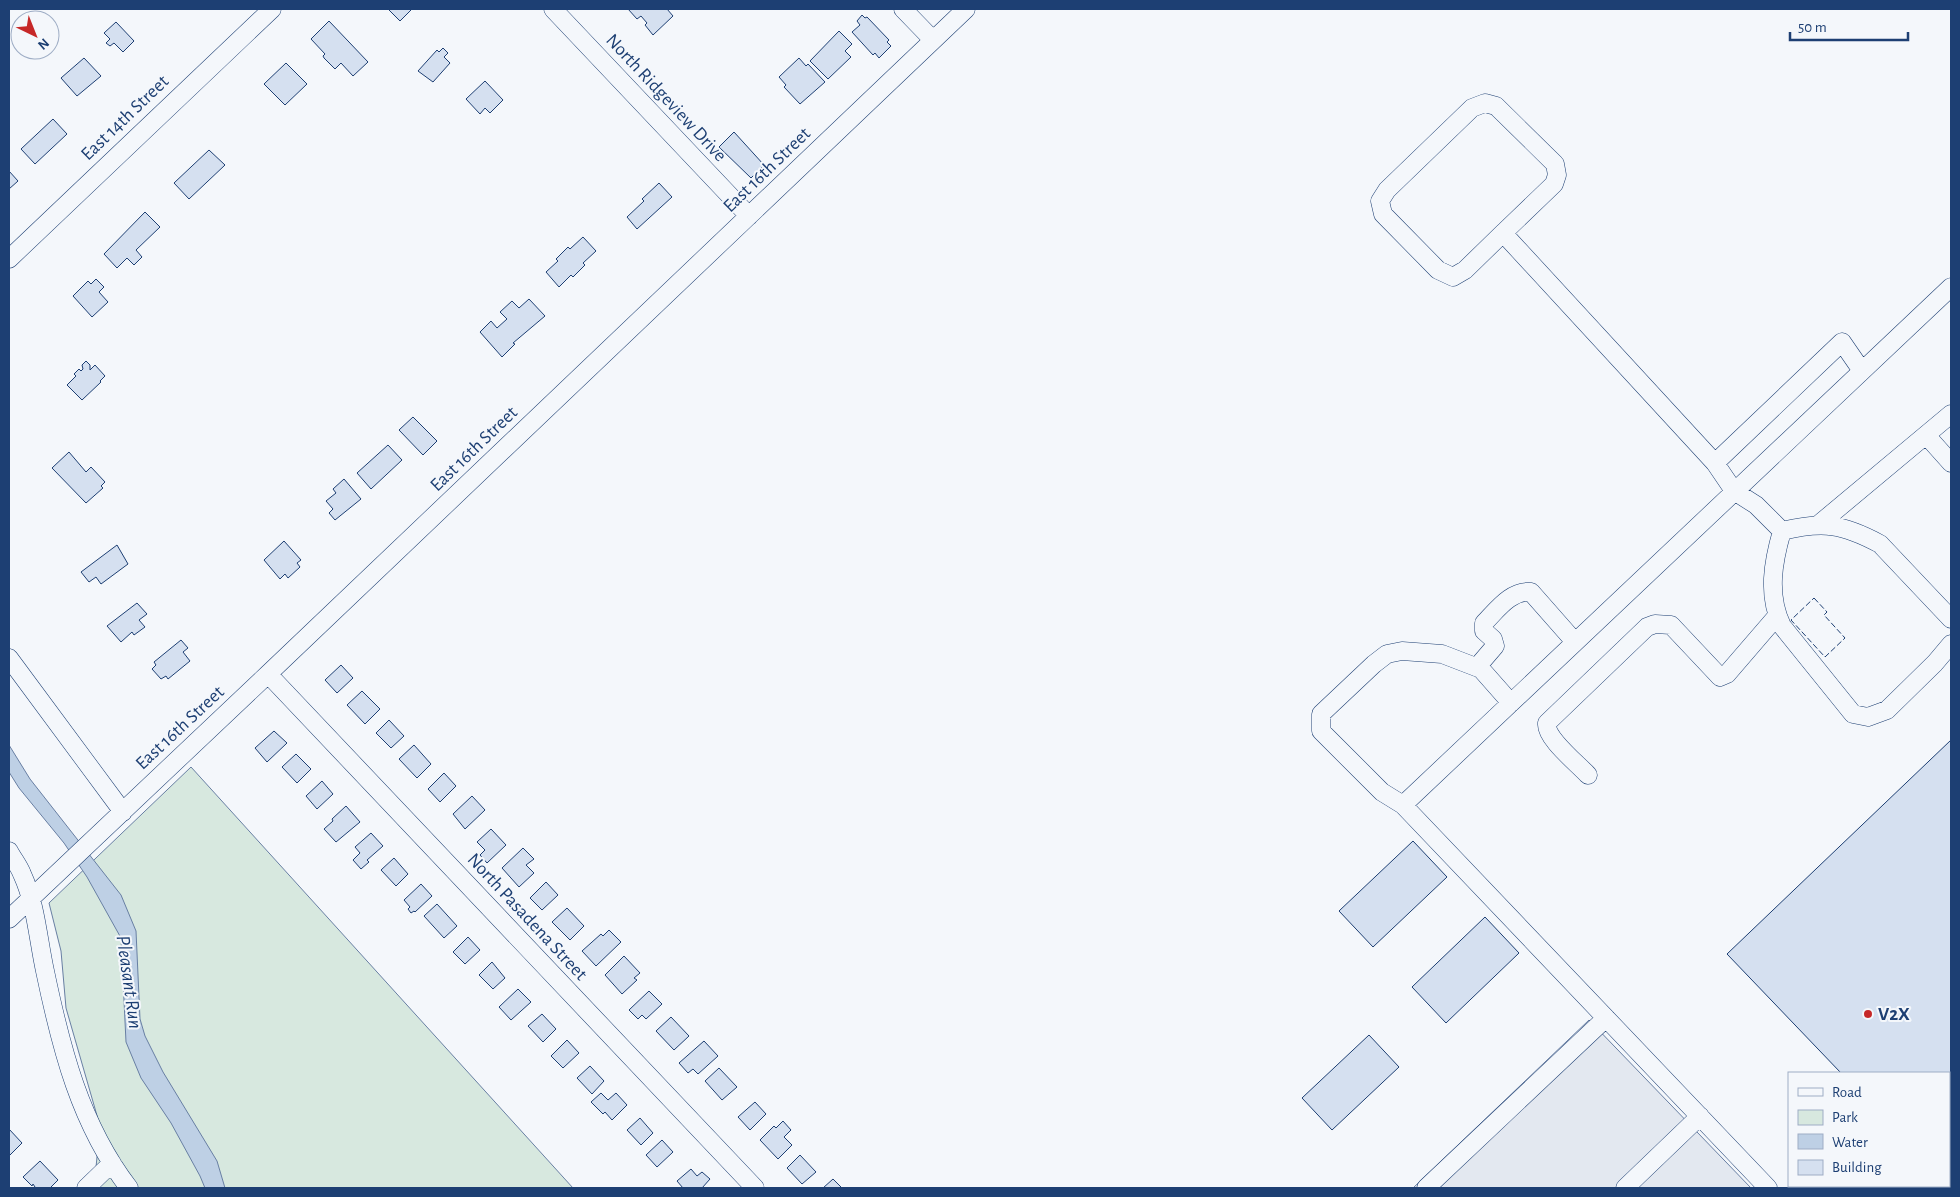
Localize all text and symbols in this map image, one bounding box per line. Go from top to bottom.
north arrow [10,10,60,60]
scale bar [1790,10,1908,42]
text: 50 m [1798,20,1827,35]
street label: North Ridgeview Drive [602,31,730,165]
text: N [35,35,52,52]
street label: East 14th Street [78,72,172,164]
street label: East 16th Street [720,124,814,216]
street label: East 16th Street [427,403,521,495]
street label: East 16th Street [132,682,228,774]
street label: North Pasadena Street [463,850,591,984]
water label: Pleasant Run [113,934,145,1030]
place label: V2X [1878,1005,1910,1024]
marker: V2X [1862,1008,1874,1020]
legend [1788,1072,1950,1187]
text: Road [1832,1085,1862,1100]
text: Park [1832,1110,1858,1125]
text: Water [1832,1135,1868,1150]
text: Building [1832,1160,1882,1175]

